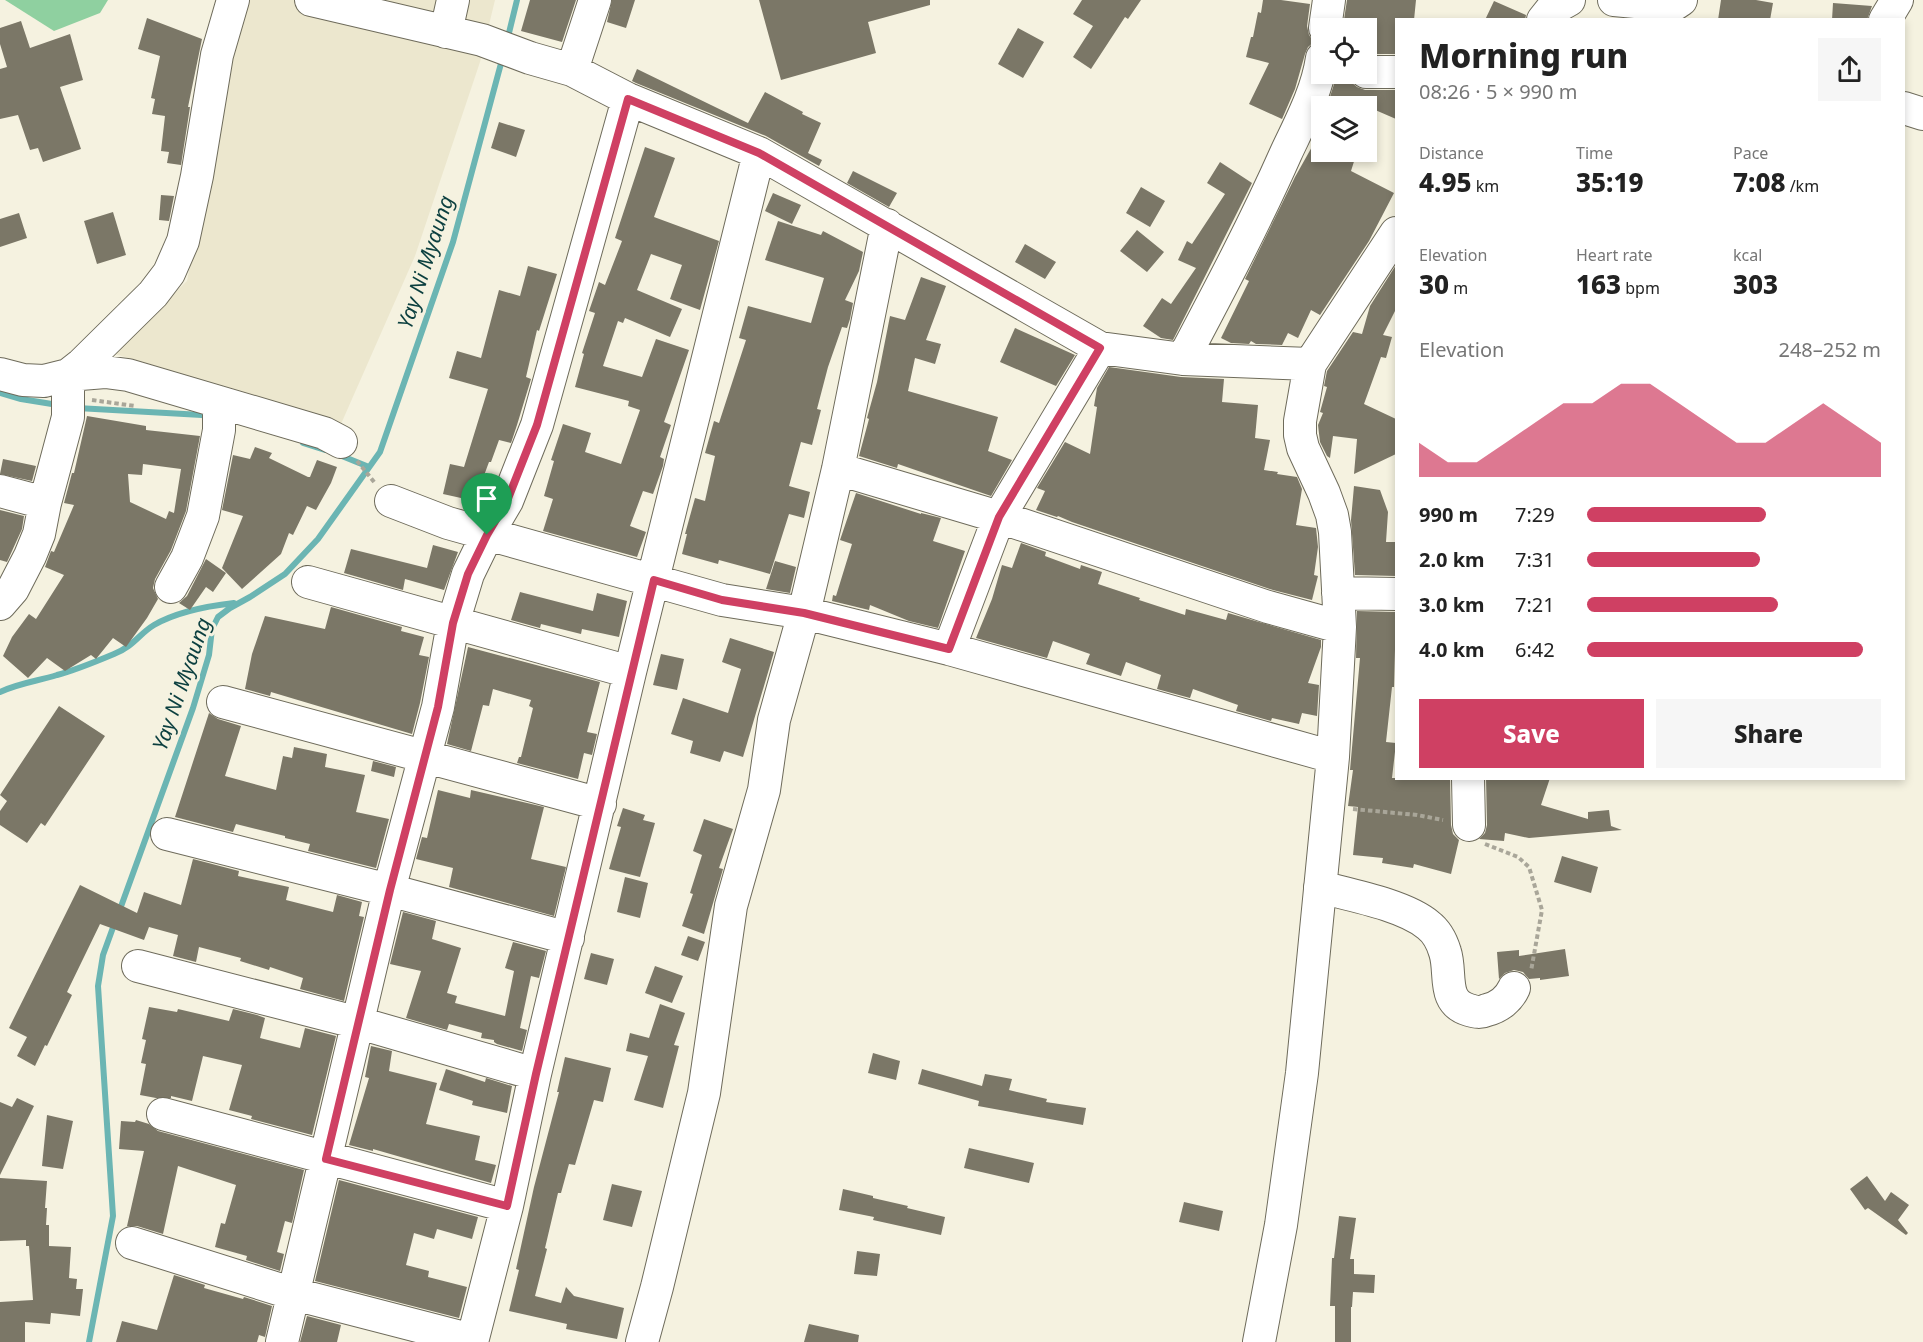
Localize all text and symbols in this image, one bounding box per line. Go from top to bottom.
map controls [1311,18,1377,162]
button: locate [1311,18,1377,84]
text: Morning run [1419,33,1628,78]
button: share [1818,38,1881,101]
text: 08:26 · 5 × 990 m [1419,78,1577,105]
button: layers [1311,96,1377,162]
text: Distance [1419,142,1484,164]
text: Time [1576,142,1613,164]
text: Pace [1733,142,1768,164]
text: 4.95 [1419,164,1472,200]
text: 35:19 [1576,164,1644,200]
text: 7:08 [1733,164,1786,200]
text: km [1472,175,1499,197]
text: /km [1786,175,1819,197]
water label: Yay Ni Myaung [390,192,460,332]
text: Elevation [1419,244,1487,266]
text: Heart rate [1576,244,1652,266]
text: kcal [1733,244,1762,266]
text: 30 [1419,266,1449,302]
text: 163 [1576,266,1621,302]
text: 303 [1733,266,1778,302]
text: m [1449,277,1468,299]
text: bpm [1621,277,1660,299]
text: Elevation [1419,336,1504,363]
text: 248–252 m [1778,336,1881,363]
pin [461,473,512,535]
icon: arrive [470,482,503,515]
text: 990 m [1419,501,1478,528]
text: 7:29 [1515,501,1555,528]
text: 2.0 km [1419,546,1485,573]
text: 7:31 [1515,546,1555,573]
text: 3.0 km [1419,591,1485,618]
text: 7:21 [1515,591,1555,618]
water label: Yay Ni Myaung [145,614,217,754]
text: 4.0 km [1419,636,1485,663]
text: 6:42 [1515,636,1555,663]
button: Save [1419,699,1644,768]
button: Share [1656,699,1881,768]

